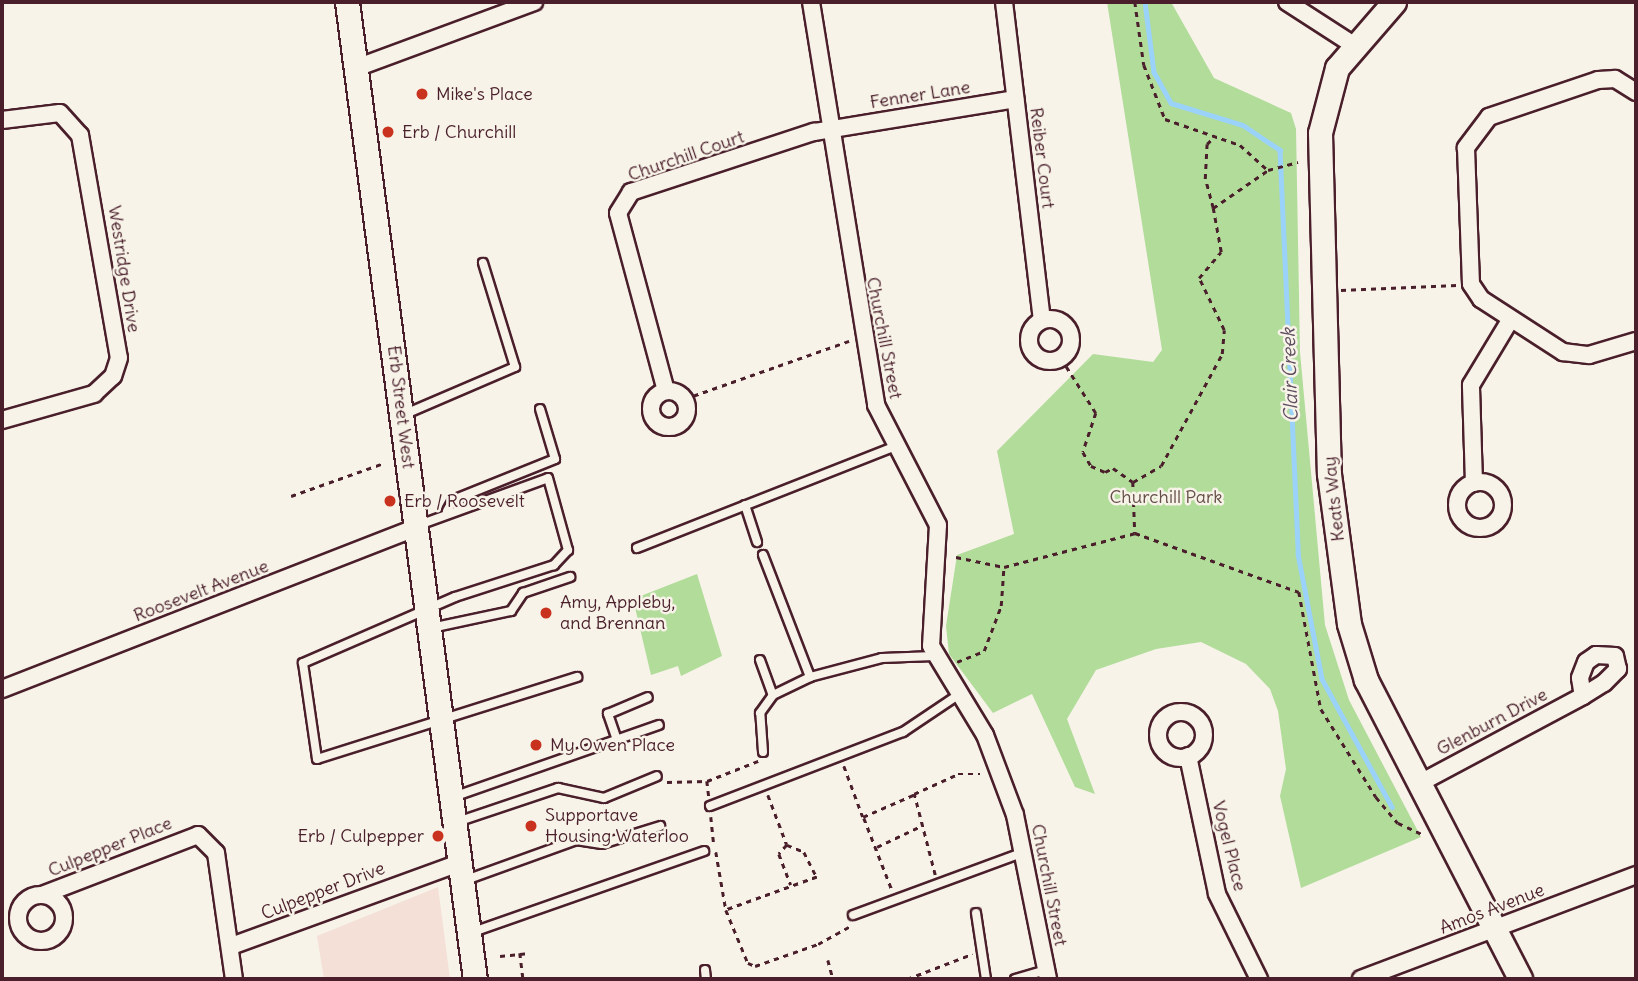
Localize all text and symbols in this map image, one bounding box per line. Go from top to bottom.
street label: Fenner Lane [868,76,972,114]
place label: Mike's Place [436,83,533,105]
marker: Mike's Place [414,86,430,102]
street label: Reiber Court [1025,106,1059,210]
place label: Erb / Churchill [402,121,516,143]
marker: Erb / Churchill [380,124,396,140]
street label: Churchill Court [625,126,747,186]
street label: Westridge Drive [103,204,145,334]
street label: Churchill Street [862,275,906,401]
water label: Clair Creek [1277,328,1303,422]
street label: Erb Street West [383,344,419,470]
street label: Keats Way [1319,455,1349,543]
park label: Churchill Park [1110,486,1222,508]
place label: Erb / Roosevelt [404,490,525,512]
marker: Erb / Roosevelt [382,493,398,509]
street label: Roosevelt Avenue [131,555,271,627]
place label: Amy, Appleby, and Brennan [560,592,675,634]
marker: Amy, Appleby, and Brennan [538,605,554,621]
street label: Glenburn Drive [1433,684,1551,760]
place label: My Owen Place [550,734,675,756]
marker: My Owen Place [528,737,544,753]
street label: Vogel Place [1207,799,1251,893]
place label: Supportave Housing Waterloo [545,805,689,848]
street label: Culpepper Place [45,812,175,882]
marker: Supportave Housing Waterloo [523,818,539,834]
street label: Churchill Street [1027,822,1071,948]
place label: Erb / Culpepper [297,825,424,847]
marker: Erb / Culpepper [430,828,446,844]
street label: Culpepper Drive [258,858,388,924]
street label: Amos Avenue [1437,879,1547,939]

